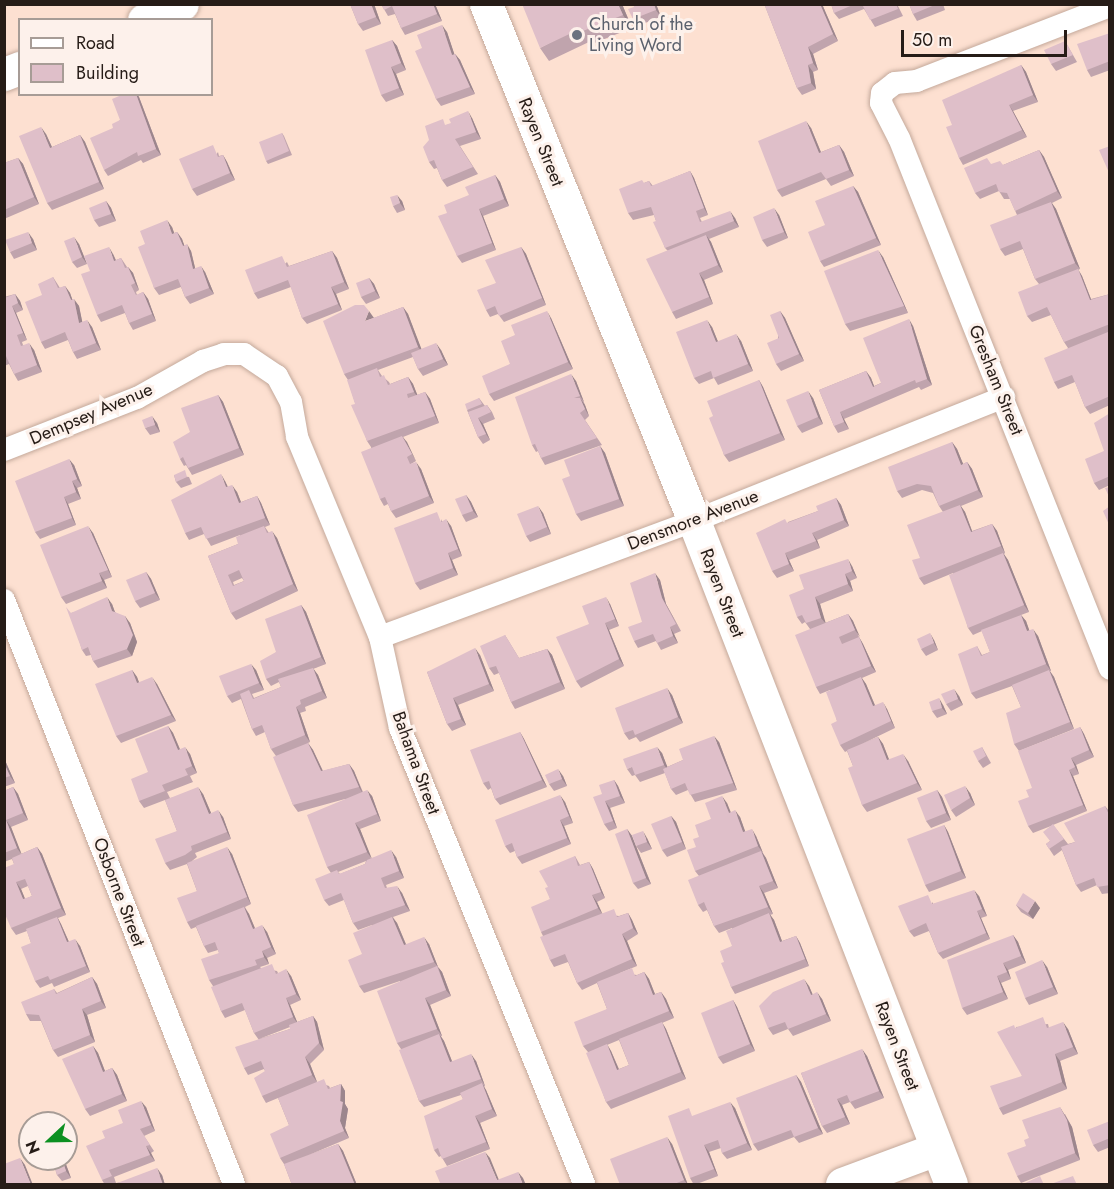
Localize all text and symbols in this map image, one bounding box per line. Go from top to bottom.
place label: Church of the Living Word [589,14,693,57]
legend [18,18,213,96]
scale bar [904,18,1070,56]
text: 50 m [912,27,952,53]
marker: Church of the Living Word [570,28,584,42]
text: Road [76,30,115,56]
text: Building [76,60,139,86]
street label: Rayen Street [513,95,569,189]
street label: Gresham Street [964,322,1028,438]
street label: Dempsey Avenue [26,378,156,450]
street label: Densmore Avenue [624,485,762,555]
street label: Rayen Street [695,546,749,640]
street label: Bahama Street [387,709,445,817]
street label: Osborne Street [88,835,150,949]
street label: Rayen Street [870,999,924,1093]
north arrow [18,1111,78,1171]
text: N [20,1137,46,1157]

